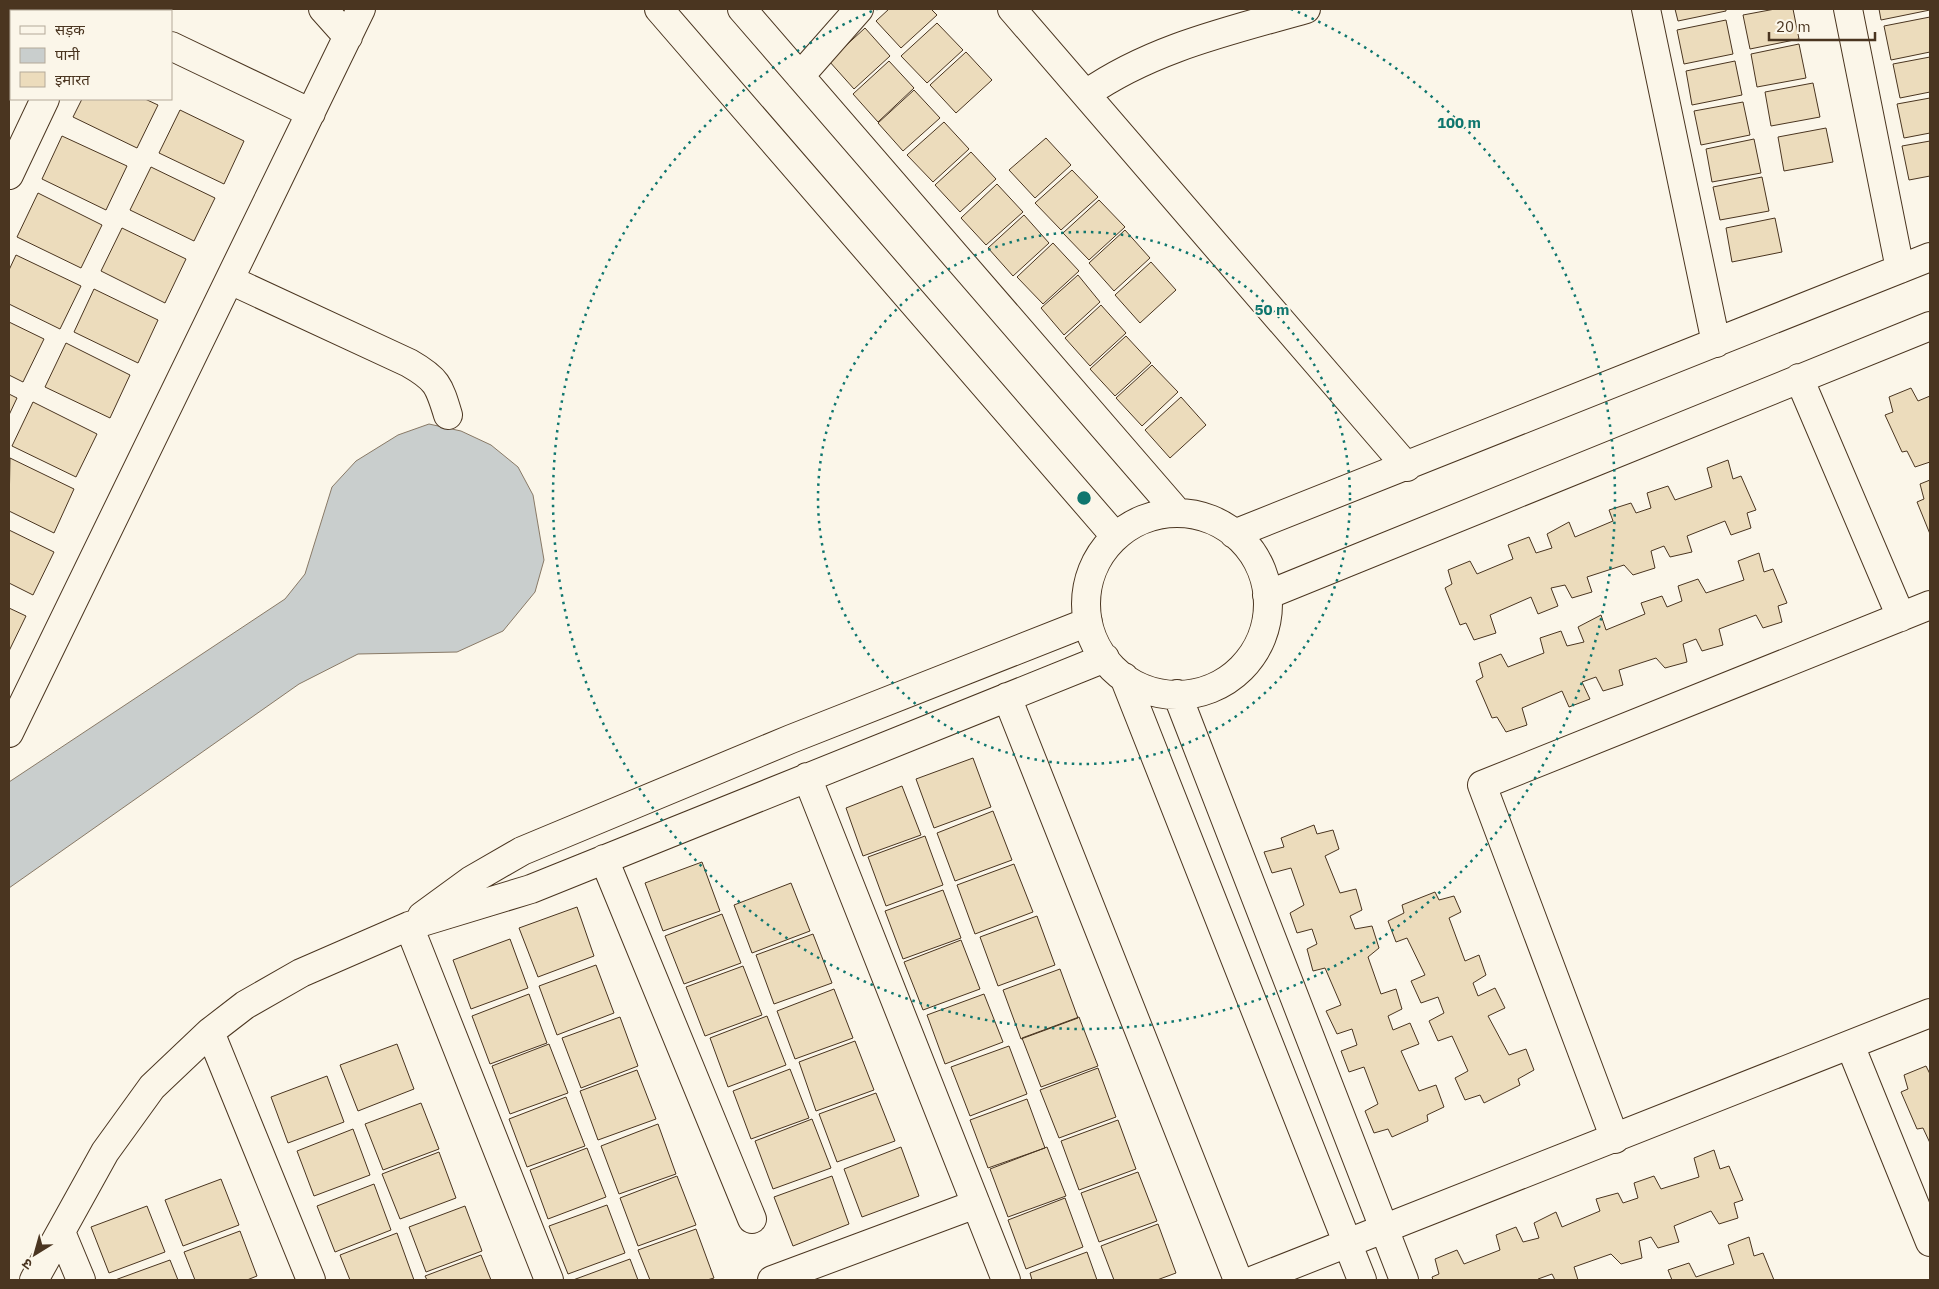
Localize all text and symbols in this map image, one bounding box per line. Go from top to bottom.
legend [10,10,172,100]
scale bar [1769,10,1875,42]
text: 20 m [1776,17,1811,36]
text: सड़क [55,20,85,39]
text: पानी [55,45,81,64]
text: इमारत [55,70,90,89]
text: 100 m [1437,113,1481,132]
text: 50 m [1255,300,1289,319]
centre of rings [1075,489,1093,507]
north arrow [10,1229,60,1279]
text: उ [18,1254,36,1274]

